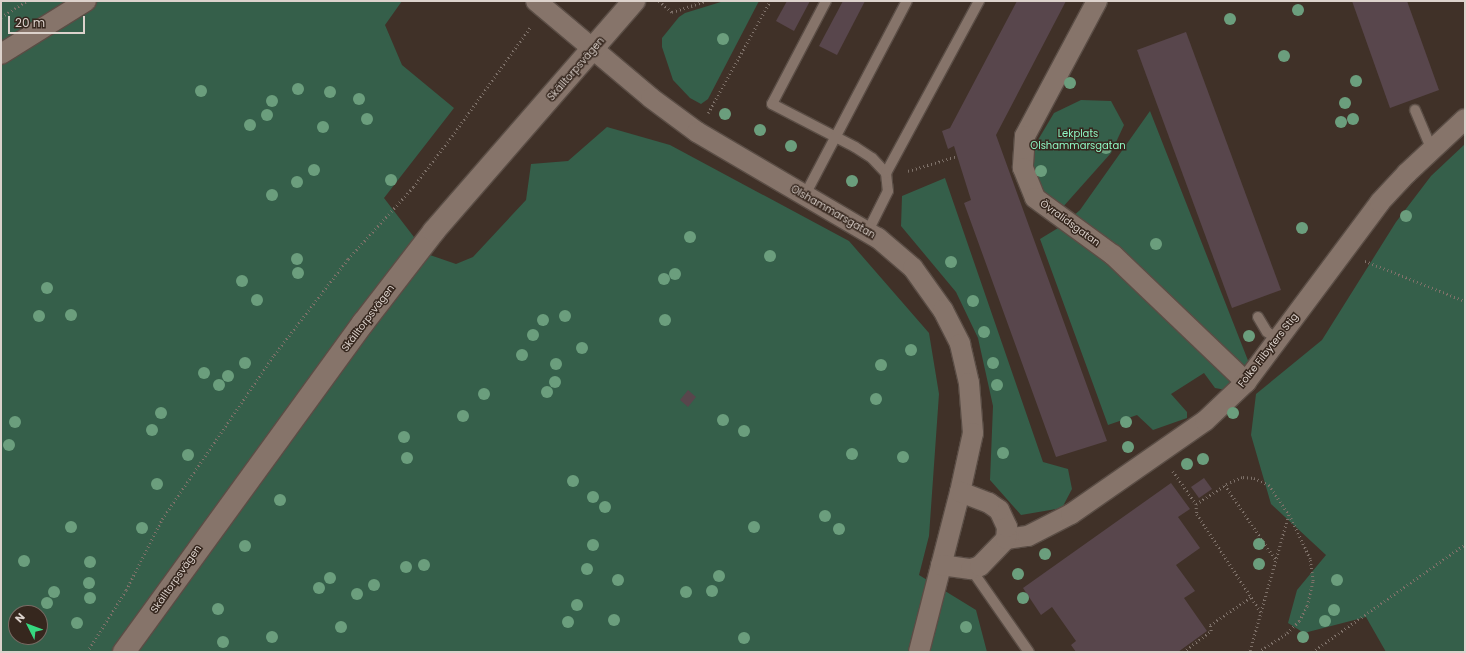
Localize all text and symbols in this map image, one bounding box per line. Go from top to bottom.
scale bar [10,8,87,34]
text: 20 m [15,14,45,31]
street label: Skälltorpsvägen [545,35,607,103]
park label: Lekplats Olshammarsgatan [1030,127,1126,150]
street label: Olshammarsgatan [789,183,877,241]
street label: Övralidsgatan [1038,197,1102,249]
street label: Skälltorpsvägen [339,282,397,354]
street label: Folke Filbyters Stig [1235,311,1301,389]
street label: Skälltorpsvägen [148,543,204,615]
north arrow [8,605,48,645]
text: N [11,609,29,626]

